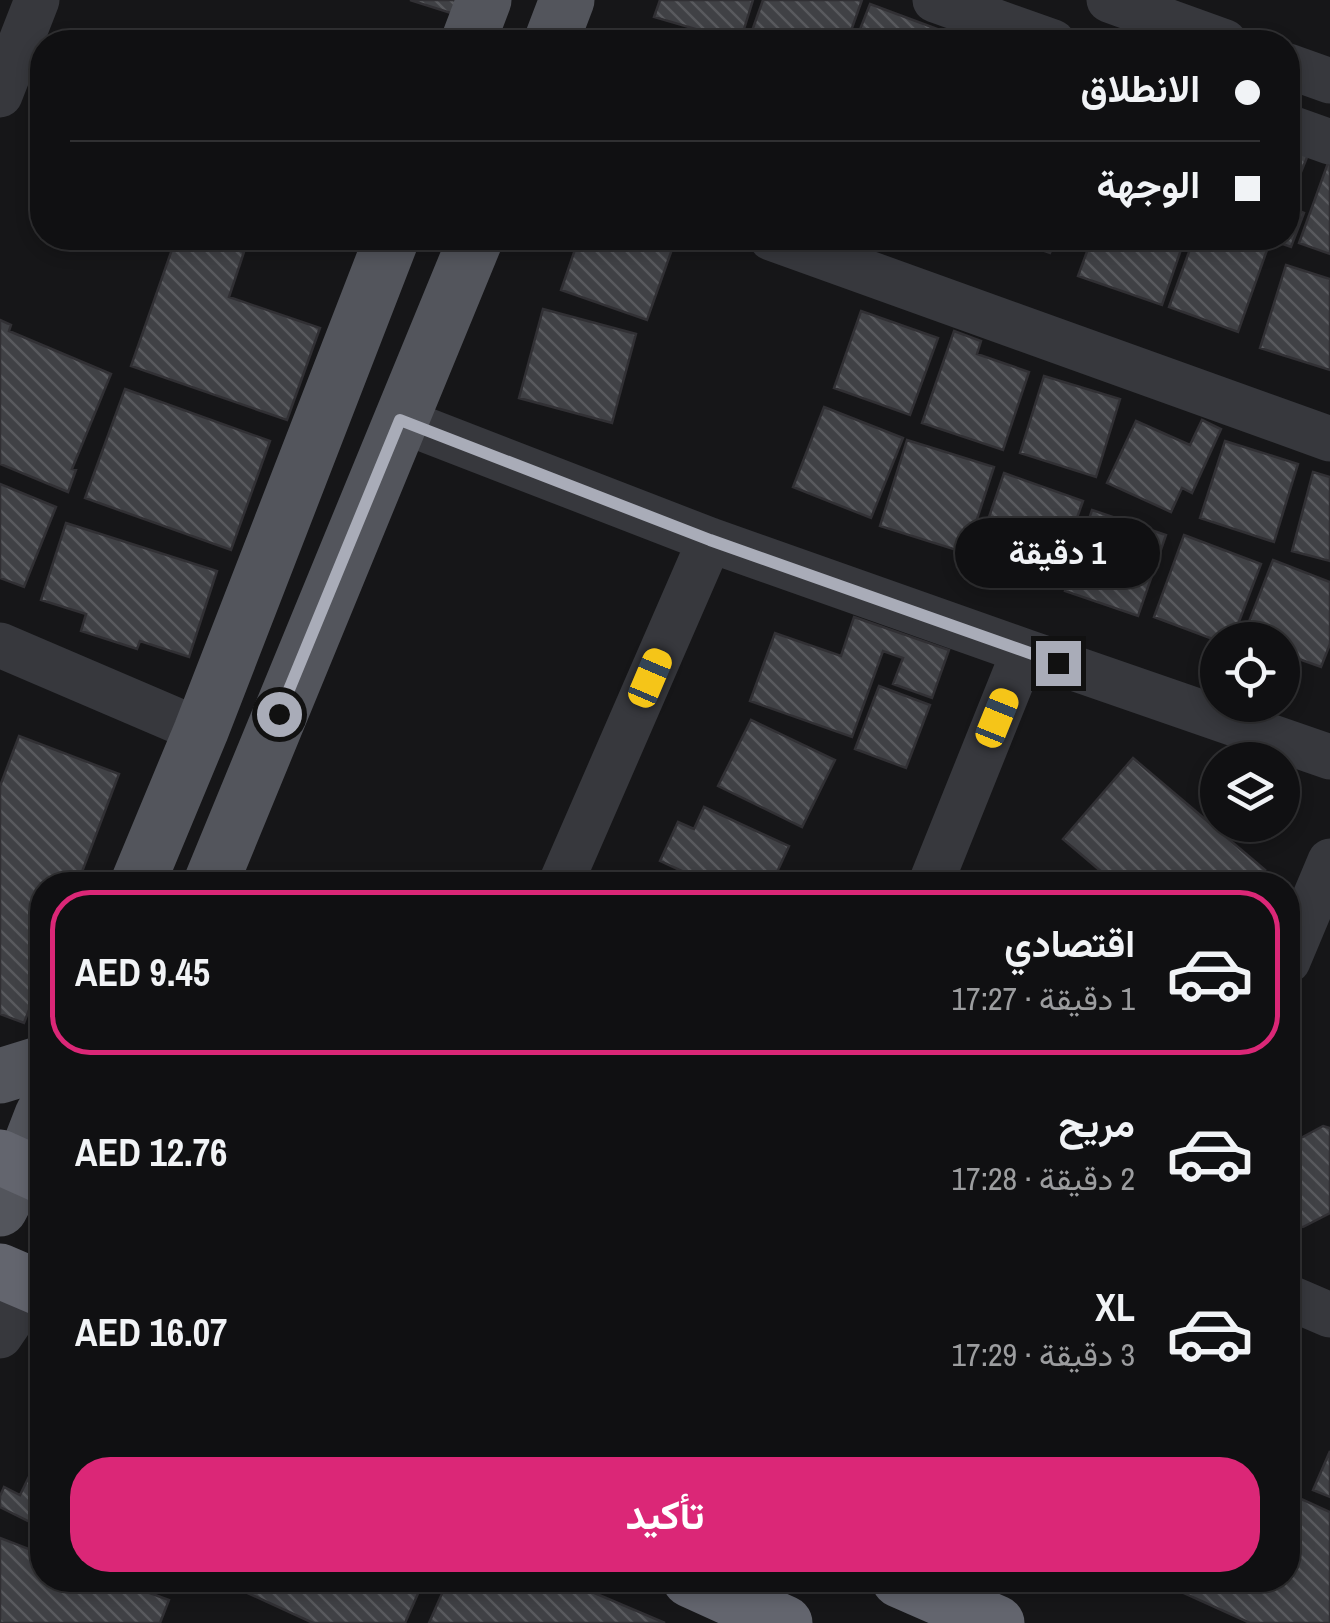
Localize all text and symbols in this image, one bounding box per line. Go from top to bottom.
text: الانطلاق [1081,63,1200,114]
text: الوجهة [1097,159,1200,210]
callout: 1 دقيقة [956,518,1160,588]
text: 1 دقيقة [1009,531,1106,574]
map controls [1200,622,1300,842]
button: locate [1200,622,1300,722]
route end [1036,641,1081,686]
car [624,645,676,711]
car [972,685,1022,751]
route start [257,692,302,737]
button: layers [1200,742,1300,842]
text: اقتصادي [1004,918,1135,969]
icon: car [1165,928,1255,1018]
text: AED 9.45 [75,947,210,998]
text: 1 دقيقة · 17:27 [951,977,1135,1020]
text: مريح [1059,1098,1135,1149]
icon: car [1165,1108,1255,1198]
text: AED 12.76 [75,1127,227,1178]
text: 2 دقيقة · 17:28 [951,1157,1135,1200]
text: XL [1095,1282,1135,1333]
icon: car [1165,1288,1255,1378]
text: AED 16.07 [75,1307,227,1358]
text: 3 دقيقة · 17:29 [951,1333,1135,1376]
button: تأكيد [70,1457,1260,1572]

